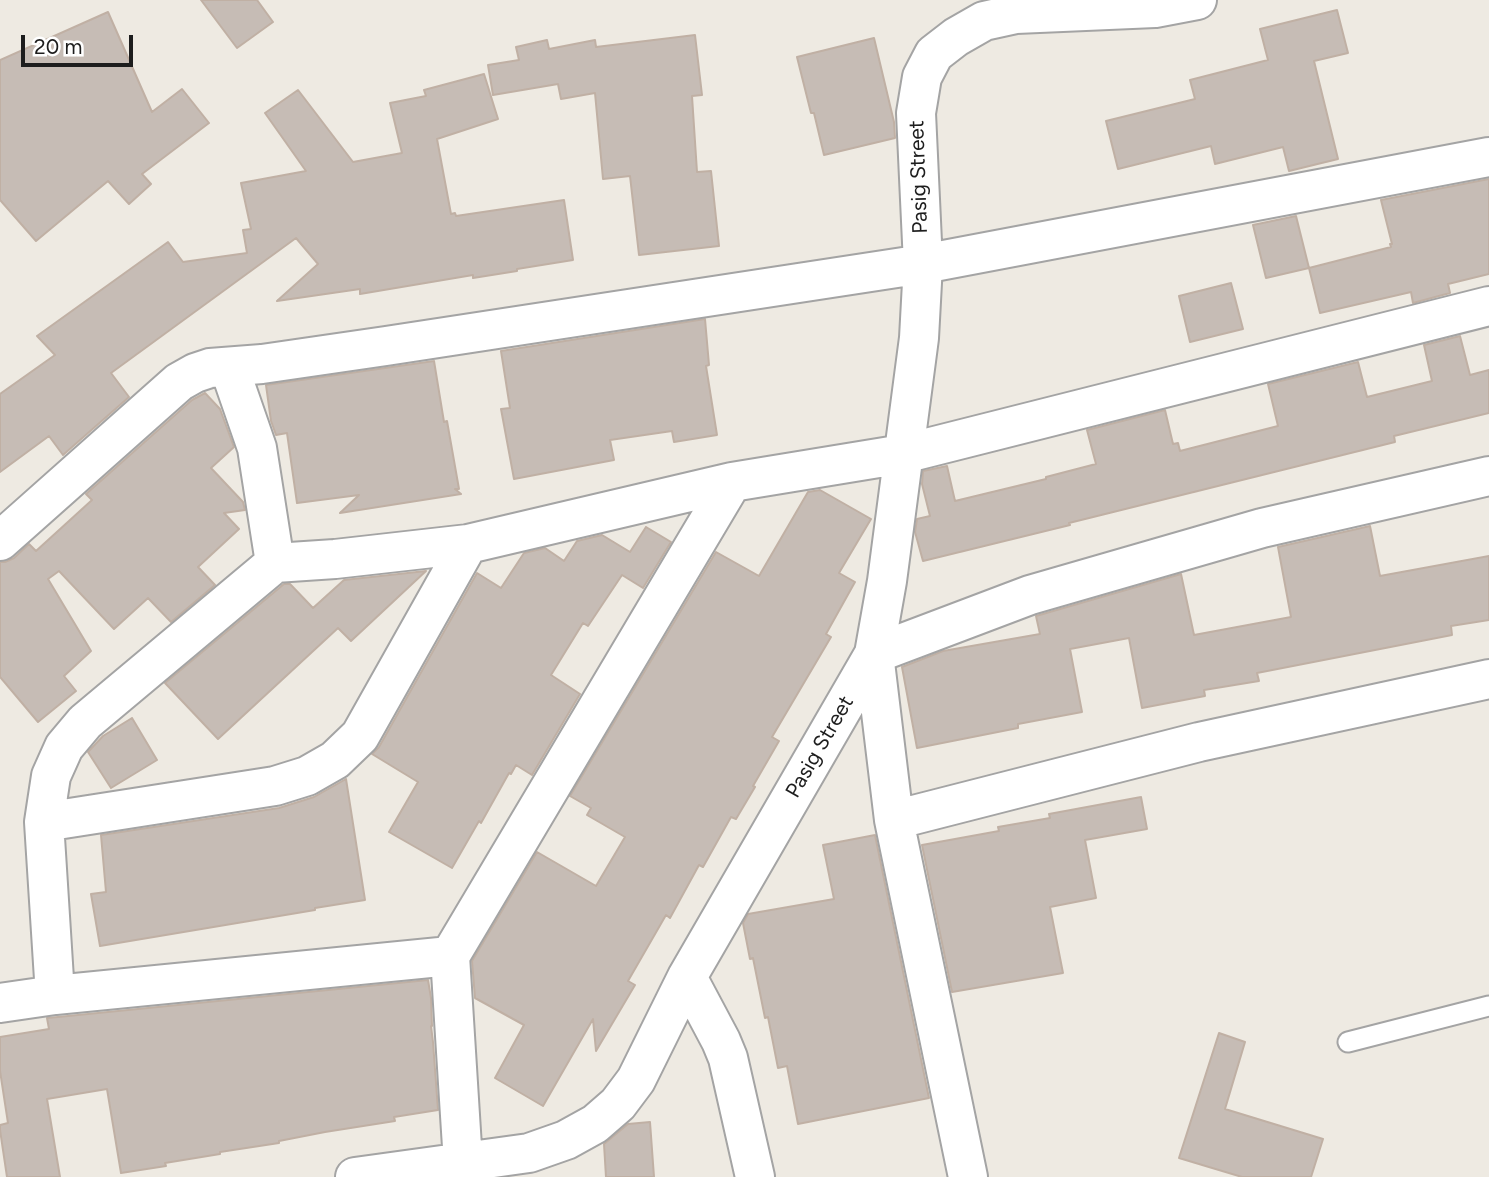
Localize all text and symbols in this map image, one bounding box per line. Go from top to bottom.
scale bar [24,21,136,65]
text: 20 m [34,34,82,59]
street label: Pasig Street [904,120,934,234]
street label: Pasig Street [781,691,859,803]

